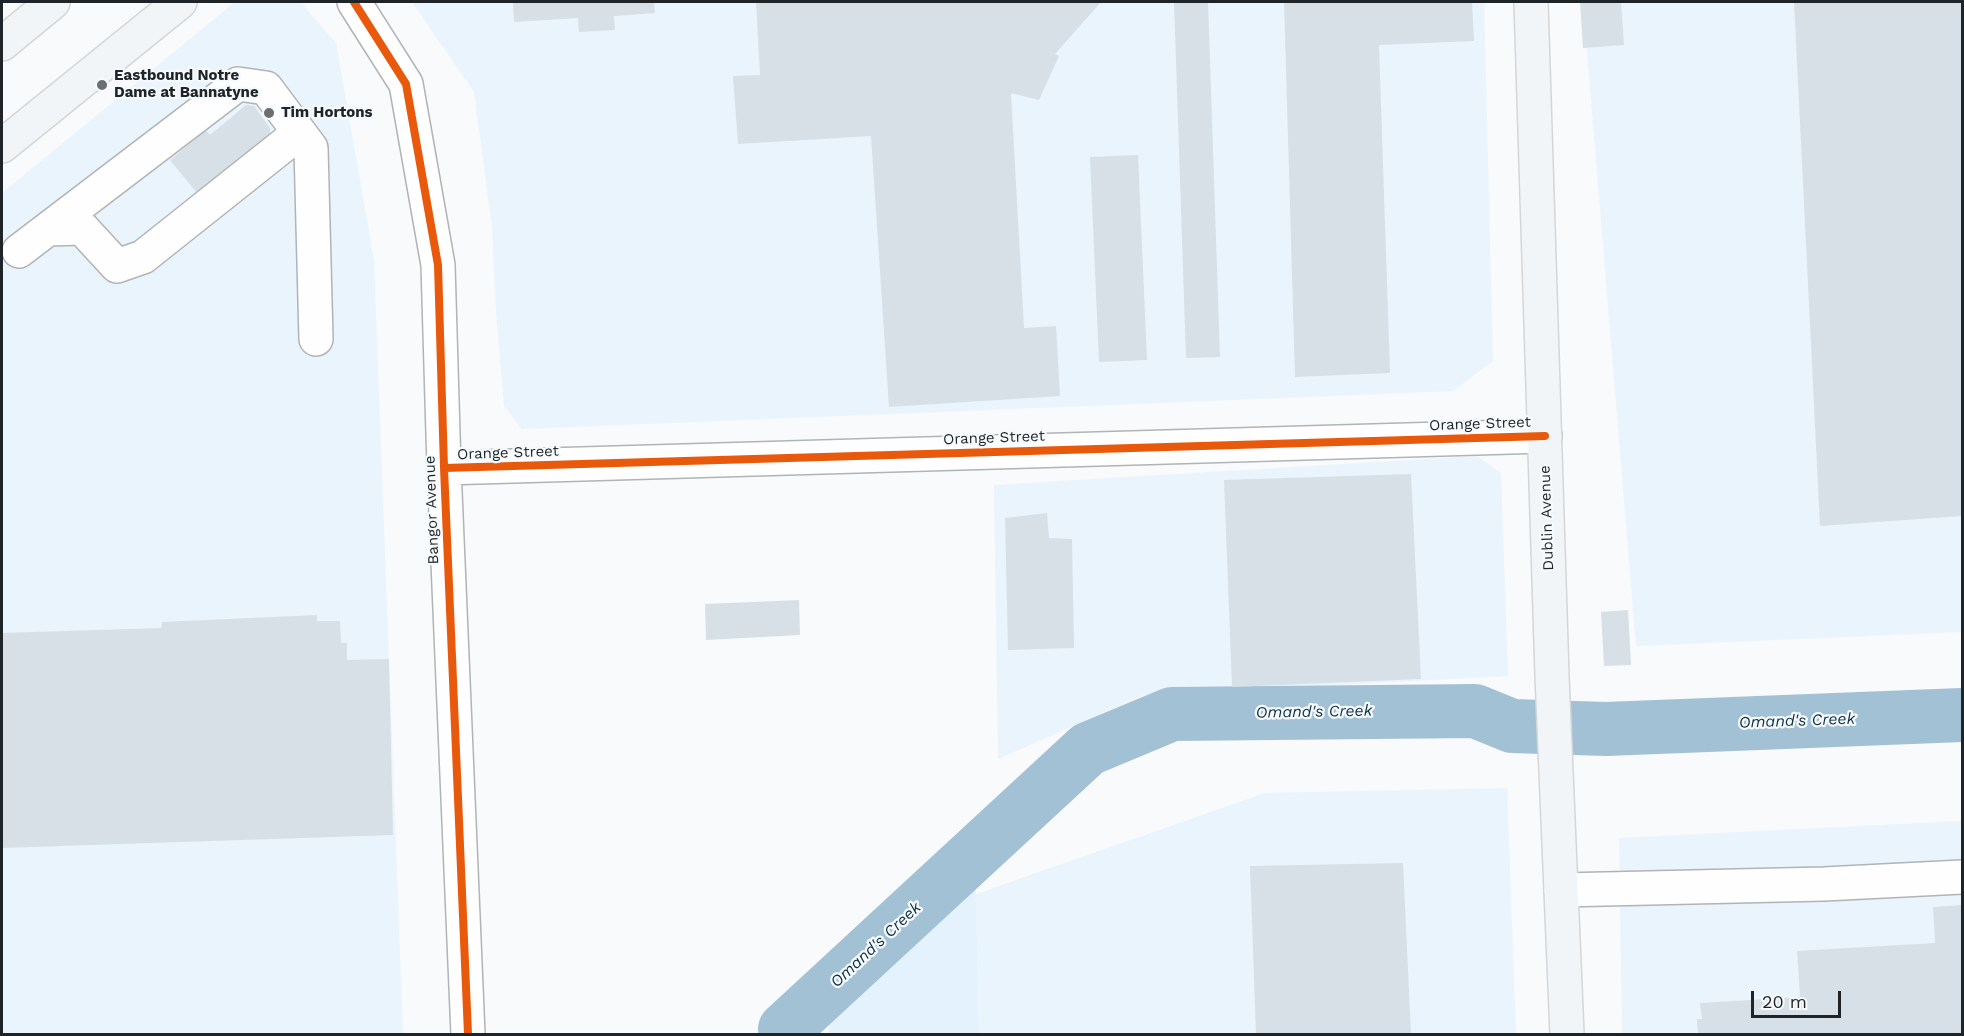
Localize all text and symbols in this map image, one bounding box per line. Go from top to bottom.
place label: Eastbound Notre Dame at Bannatyne [114,67,259,102]
marker: Eastbound Notre Dame at Bannatyne [95,78,109,92]
place label: Tim Hortons [281,104,373,122]
marker: Tim Hortons [262,106,276,120]
street label: Orange Street [1429,413,1531,435]
street label: Orange Street [943,427,1045,449]
street label: Orange Street [457,442,559,464]
street label: Bangor Avenue [421,455,443,565]
street label: Dublin Avenue [1536,465,1558,571]
water label: Omand's Creek [1256,701,1372,723]
water label: Omand's Creek [1738,709,1856,733]
water label: Omand's Creek [827,898,925,992]
scale bar [1754,979,1844,1017]
text: 20 m [1762,991,1807,1012]

